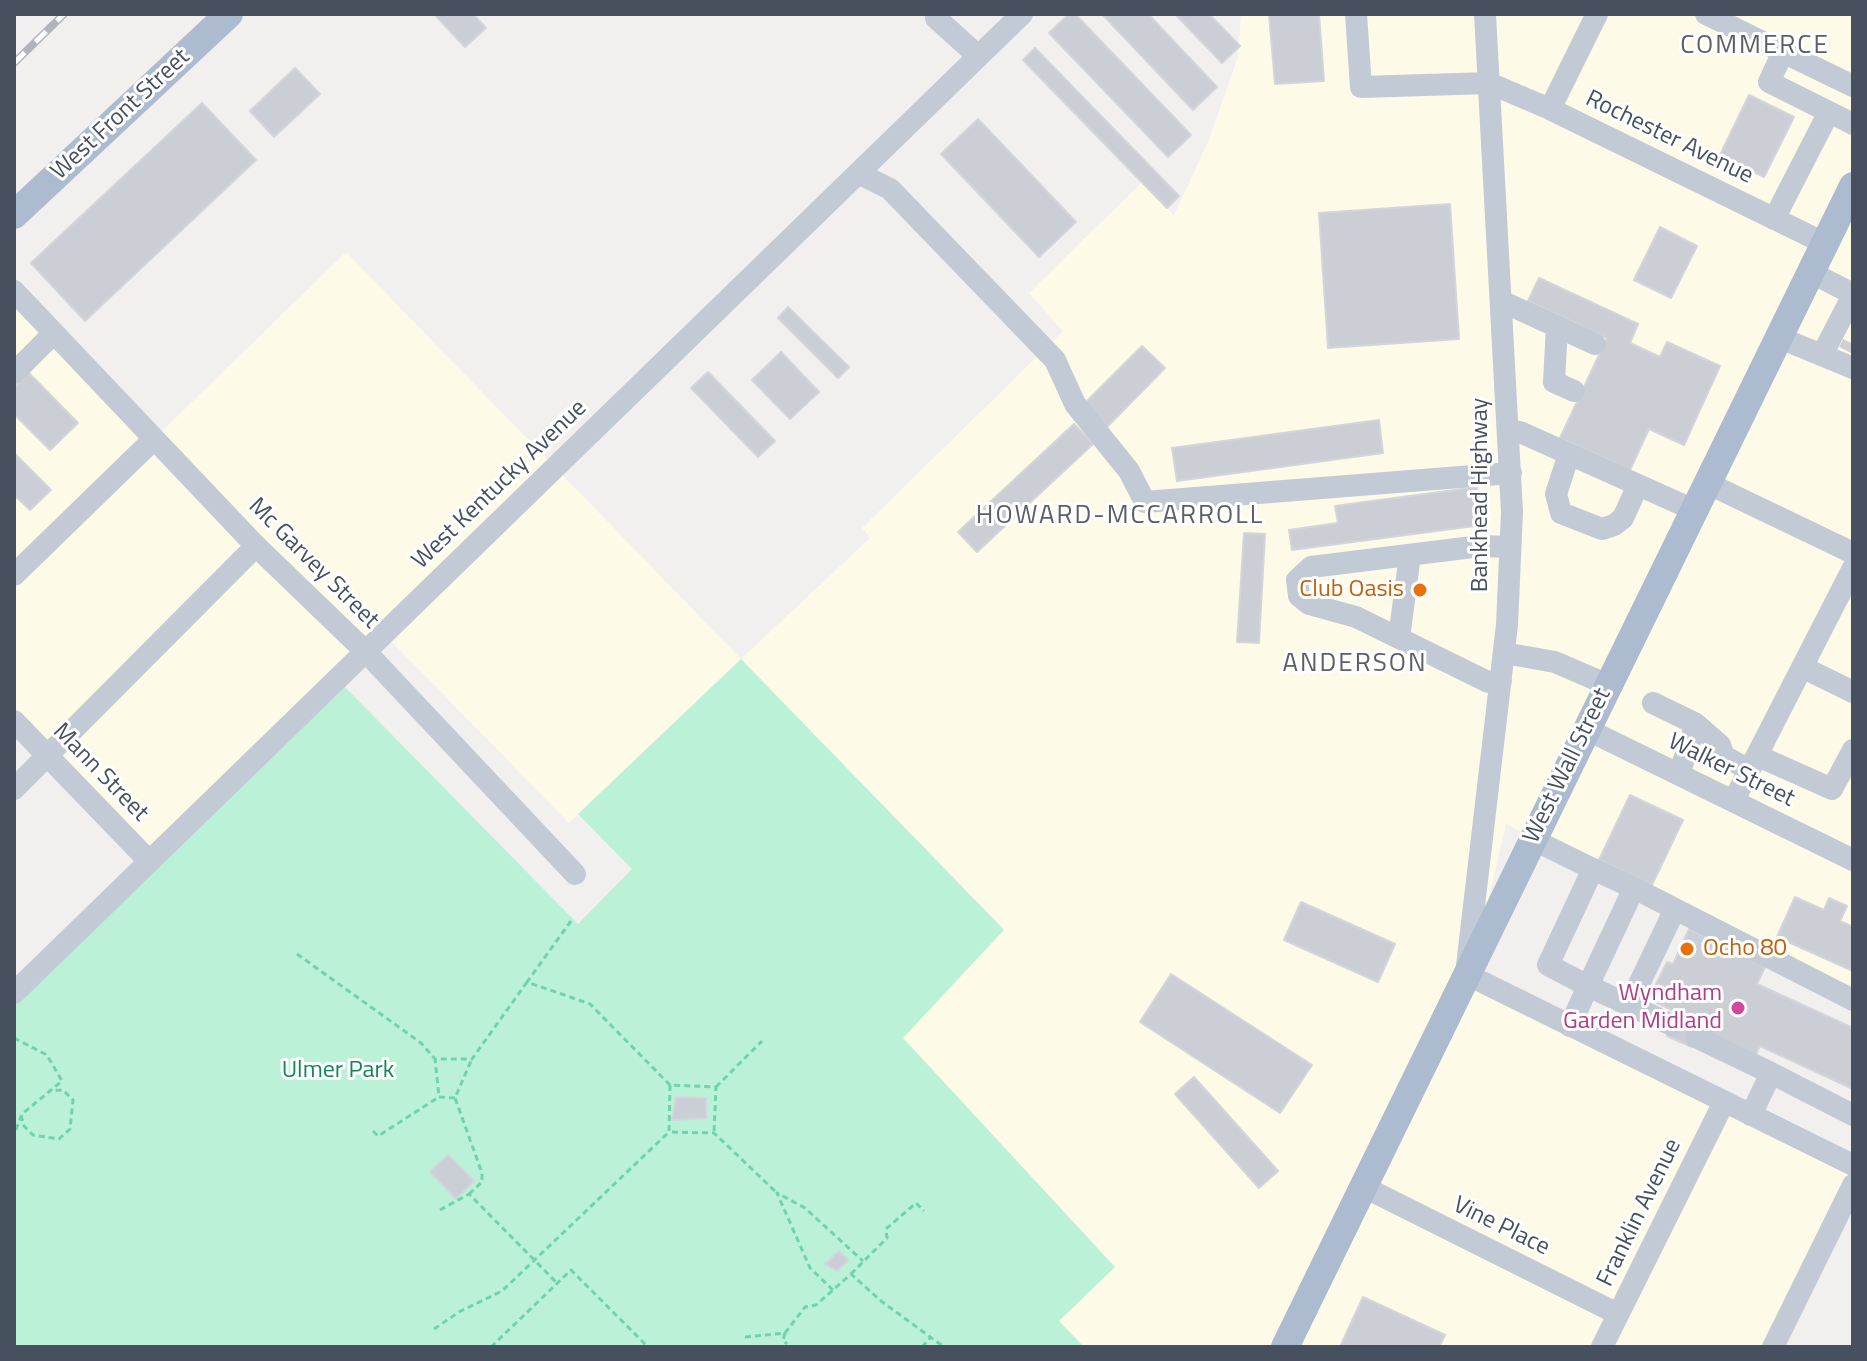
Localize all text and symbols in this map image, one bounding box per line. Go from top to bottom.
district label: COMMERCE [1680,31,1830,63]
street label: West Front Street [46,43,196,187]
street label: Rochester Avenue [1580,85,1758,191]
street label: West Kentucky Avenue [407,394,593,576]
street label: Bankhead Highway [1467,398,1495,592]
street label: Mc Garvey Street [242,493,384,635]
district label: HOWARD-MCCARROLL [976,501,1264,533]
place label: Club Oasis [1299,576,1404,604]
marker: Club Oasis [1411,581,1429,599]
district label: ANDERSON [1282,649,1428,681]
street label: West Wall Street [1518,684,1618,848]
street label: Mann Street [46,718,154,828]
street label: Walker Street [1663,728,1799,814]
place label: Ocho 80 [1703,935,1787,963]
marker: Ocho 80 [1678,940,1696,958]
place label: Wyndham Garden Midland [1563,980,1722,1036]
marker: Wyndham Garden Midland [1729,999,1747,1017]
park label: Ulmer Park [282,1057,394,1085]
street label: Franklin Avenue [1592,1134,1688,1292]
street label: Vine Place [1448,1191,1554,1263]

